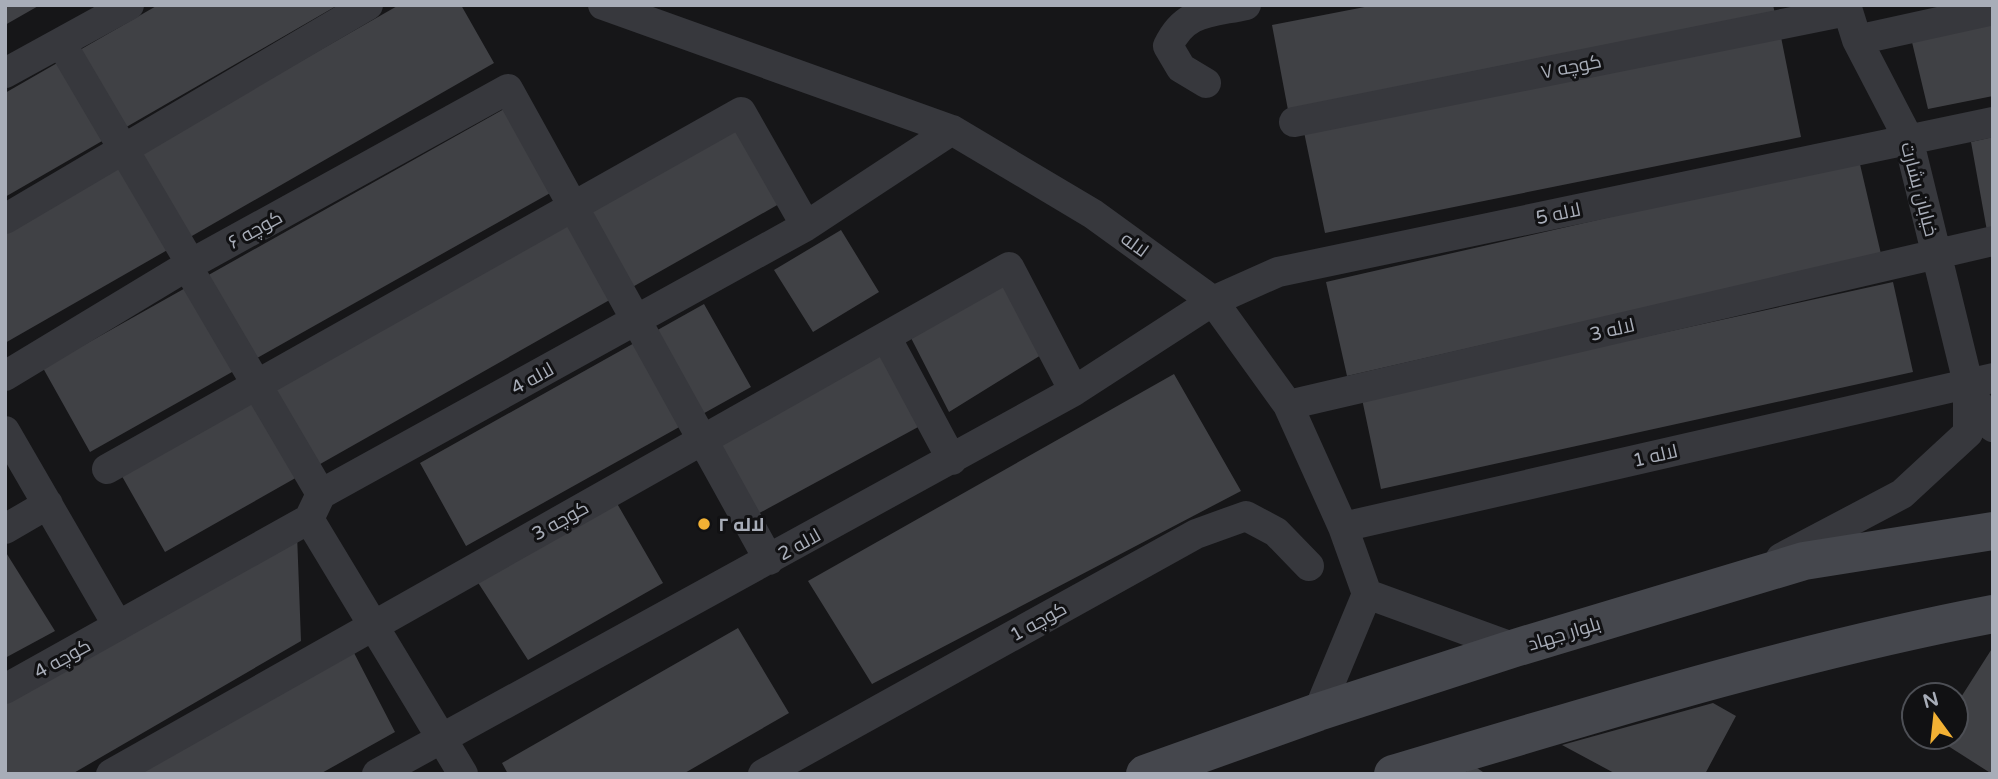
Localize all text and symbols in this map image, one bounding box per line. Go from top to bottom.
street label: کوچه ۷ [1539,50,1604,85]
street label: خیابان بشارت [1896,140,1942,239]
street label: لاله 5 [1534,199,1583,229]
street label: کوچه ۶ [225,206,287,255]
street label: لاله [1116,228,1152,262]
street label: لاله 3 [1588,314,1637,346]
street label: لاله 4 [507,358,558,399]
street label: لاله 1 [1631,440,1680,472]
street label: کوچه 3 [528,496,593,546]
place label: لاله ۲ [718,514,764,536]
marker: لاله ۲ [696,516,712,532]
street label: لاله 2 [774,524,825,565]
street label: کوچه 1 [1006,597,1071,647]
street label: بلوار جهاد [1525,613,1603,655]
street label: کوچه 4 [30,634,95,684]
north arrow [1900,681,1970,751]
text: N [1921,688,1941,713]

